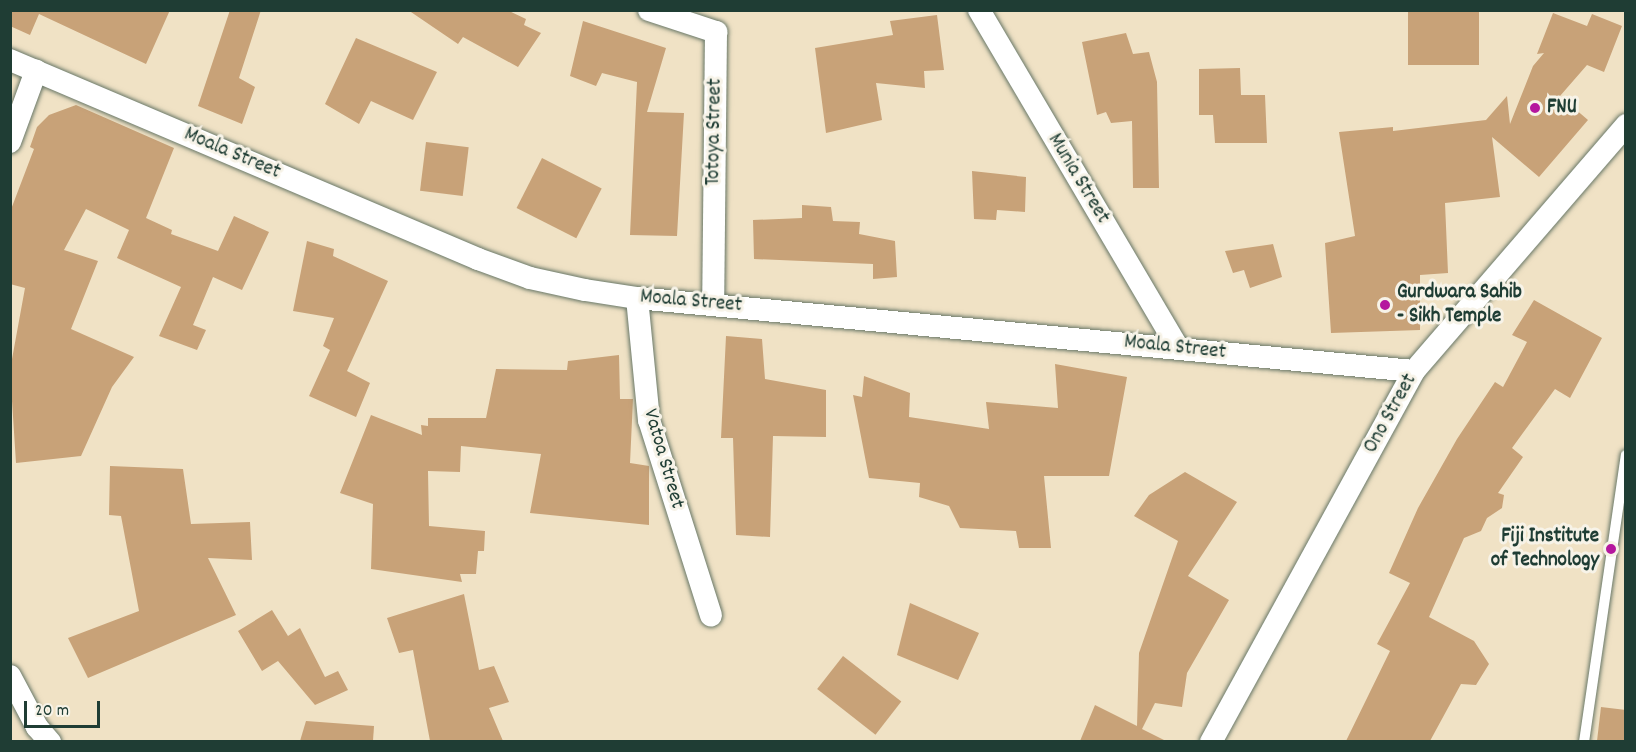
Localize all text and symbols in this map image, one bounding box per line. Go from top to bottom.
street label: Totoya Street [701,78,729,186]
place label: FNU [1547,95,1577,121]
marker: FNU [1528,101,1542,115]
street label: Moala Street [180,122,284,186]
street label: Munia Street [1041,129,1115,229]
place label: Gurdwara Sahib - Sikh Temple [1397,280,1522,330]
street label: Moala Street [639,285,743,319]
marker: Gurdwara Sahib - Sikh Temple [1378,298,1392,312]
street label: Moala Street [1123,330,1227,366]
street label: Ono Street [1359,370,1423,458]
street label: Vatoa Street [637,406,689,512]
place label: Fiji Institute of Technology [1491,524,1599,574]
marker: Fiji Institute of Technology [1604,542,1618,556]
scale bar [27,689,104,727]
text: 20 m [35,699,69,724]

